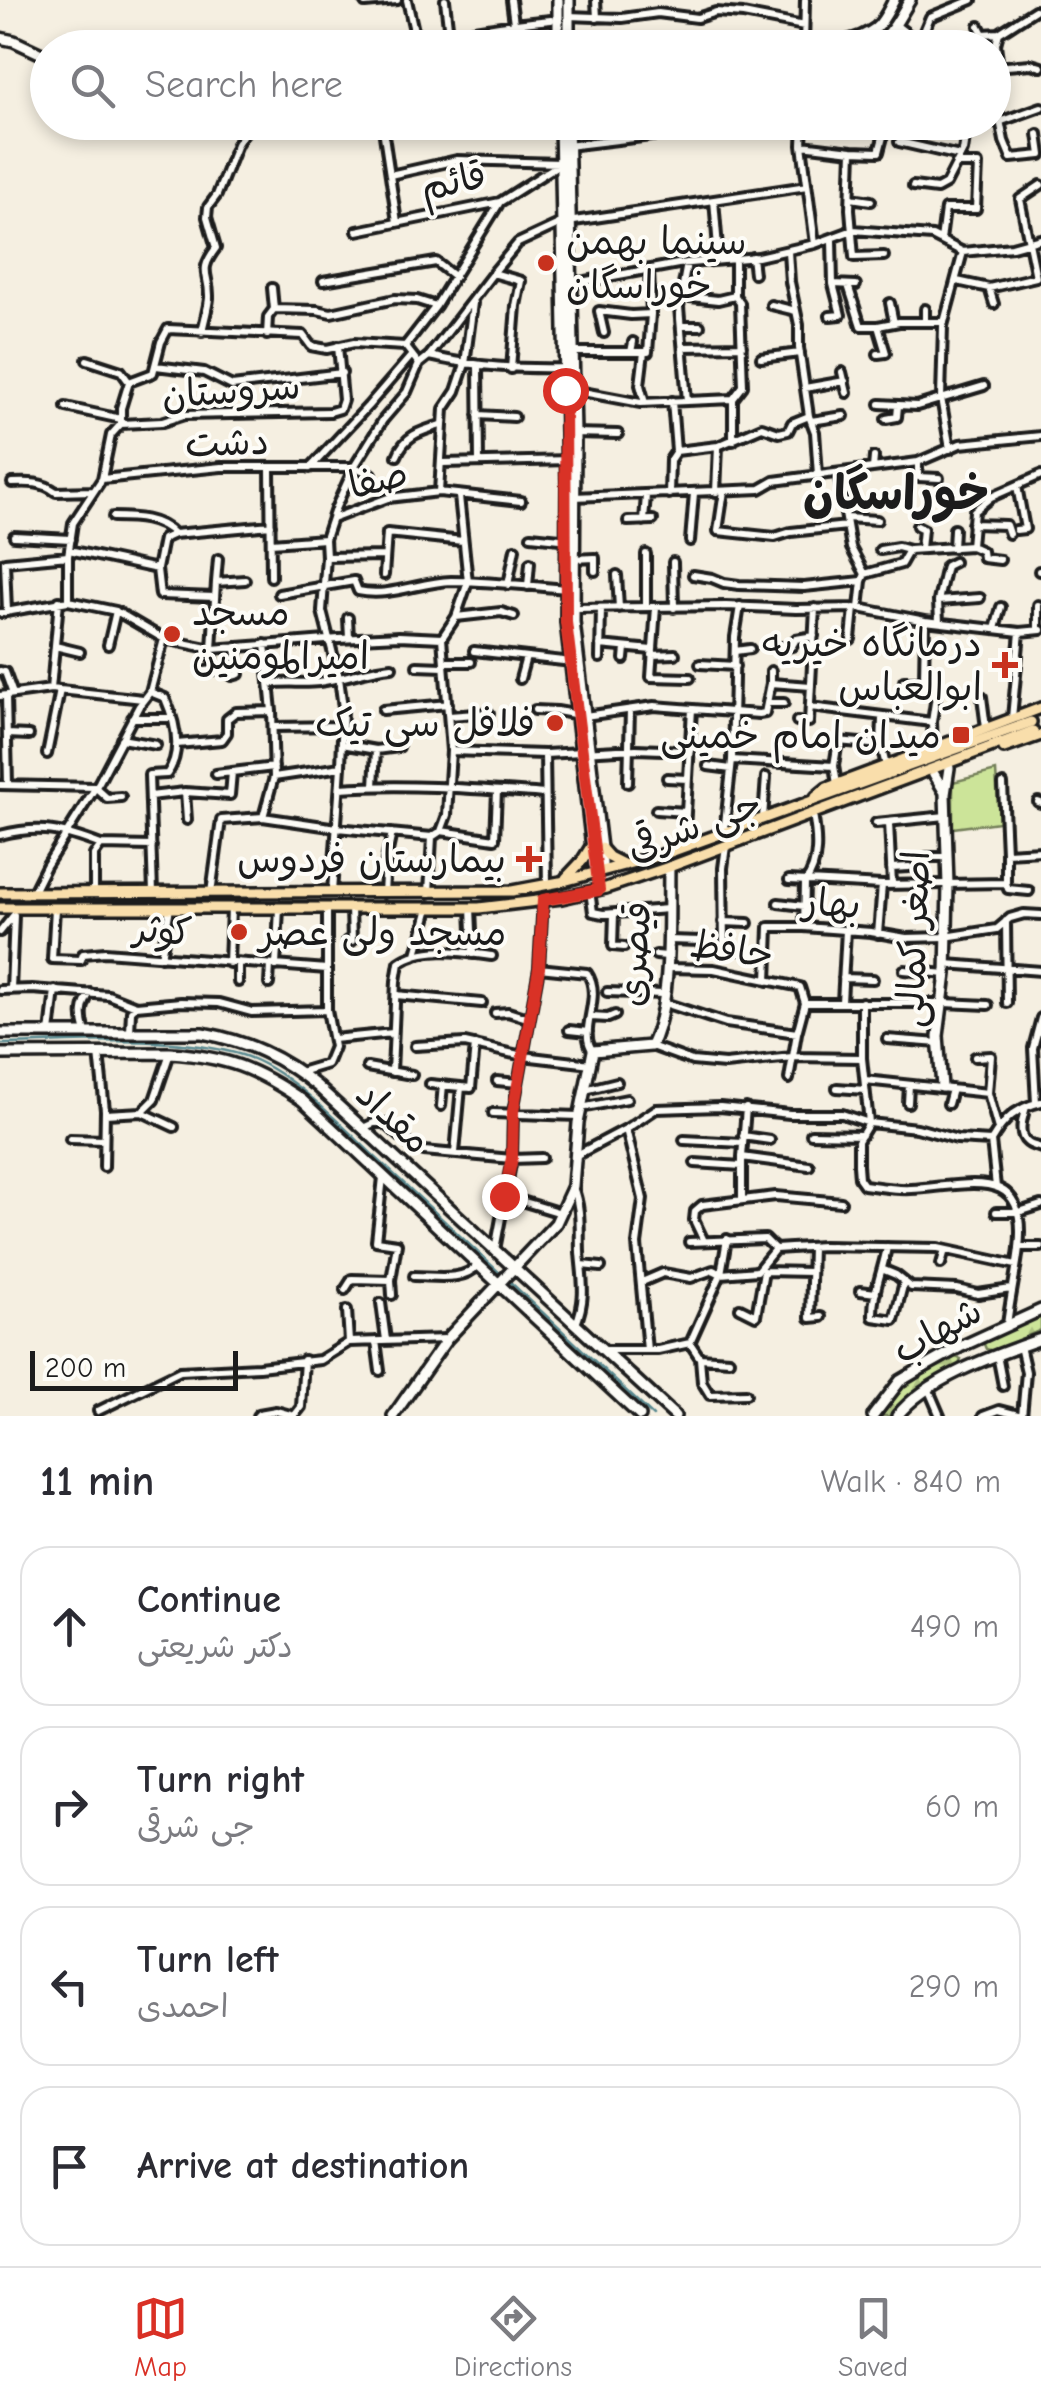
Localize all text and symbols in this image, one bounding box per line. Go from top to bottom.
search box [30,30,1011,140]
icon: search [65,58,120,113]
text: Search here [145,63,343,107]
street label: قائم [416,153,492,217]
place label: سینما بهمن خوراسگان [566,220,747,308]
marker: سینما بهمن خوراسگان [535,252,557,274]
street label: سروستان [160,364,302,418]
route start [543,368,589,414]
street label: دشت [184,420,270,466]
street label: صفا [344,451,412,508]
district label: خوراسگان [803,463,989,523]
place label: مسجد امیرالمومنین [192,591,369,679]
place label: درمانگاه خیریه ابوالعباس [762,621,982,711]
marker: مسجد امیرالمومنین [161,623,183,645]
marker: درمانگاه خیریه ابوالعباس [992,652,1018,678]
place label: فلافل سی تیک [315,702,535,748]
marker: فلافل سی تیک [544,712,566,734]
place label: میدان امام خمینی [660,714,941,764]
marker: میدان امام خمینی [950,724,972,746]
street label: جی شرقی [620,779,768,872]
place label: بیمارستان فردوس [237,838,506,882]
marker: بیمارستان فردوس [516,846,542,872]
street label: اصغر کمالی [889,850,941,1028]
street label: بهار [799,880,862,928]
street label: قیصری [609,900,661,1008]
street label: کوثر [129,906,194,955]
place label: مسجد ولی عصر [256,911,506,957]
marker: مسجد ولی عصر [228,921,250,943]
street label: حافظ [687,922,776,978]
street label: مقداد [347,1072,440,1163]
route end [482,1174,528,1220]
street label: شهاب [885,1289,990,1373]
scale bar [30,1346,238,1390]
text: 200 m [45,1352,126,1384]
text: 11 min [40,1457,154,1506]
text: Walk · 840 m [821,1463,1001,1500]
text: Continue [137,1578,281,1622]
icon: ahead [42,1599,97,1654]
text: 490 m [910,1608,999,1645]
text: دکتر شریعتی [137,1628,293,1665]
text: Turn right [137,1758,304,1802]
icon: right [42,1779,97,1834]
text: 60 m [925,1788,999,1825]
text: جی شرقی [137,1808,255,1845]
text: Turn left [137,1938,278,1982]
icon: left [42,1959,97,2014]
text: 290 m [909,1968,999,2005]
text: احمدی [137,1988,228,2025]
icon: arrive [42,2139,97,2194]
text: Arrive at destination [137,2144,469,2188]
tab: Map [133,2291,188,2383]
tab: Directions [454,2291,572,2383]
tab: Saved [838,2291,908,2383]

